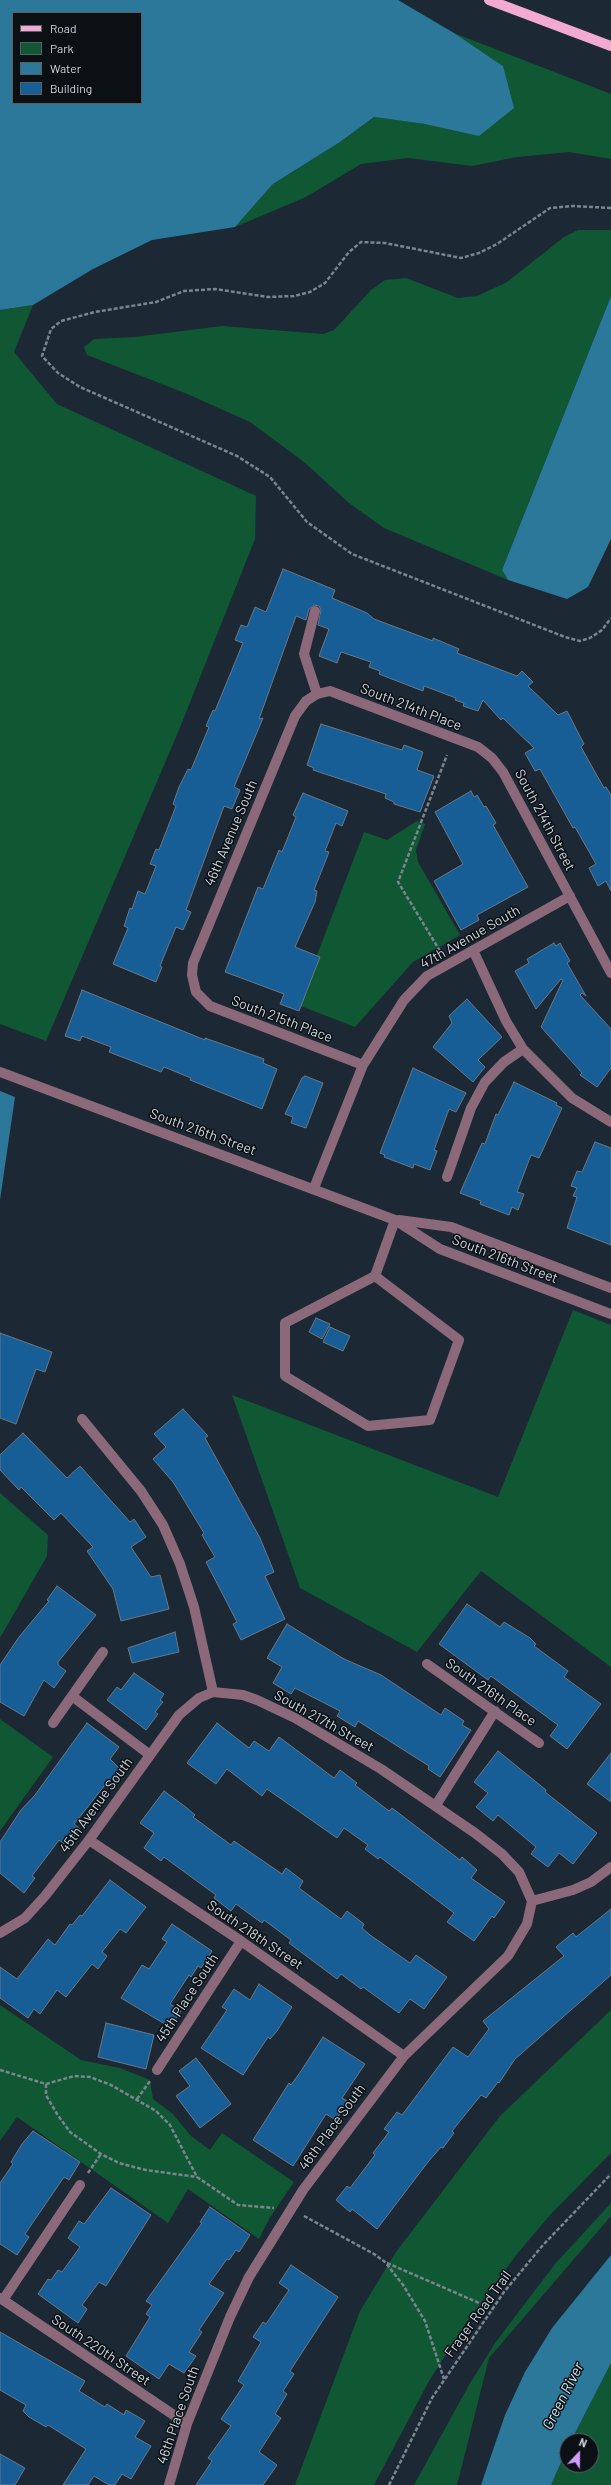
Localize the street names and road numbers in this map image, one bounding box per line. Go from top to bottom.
street label: South 214th Place [358,680,464,734]
street label: South 214th Street [511,766,579,874]
street label: 46th Avenue South [201,777,261,889]
street label: 47th Avenue South [417,902,523,972]
street label: South 215th Place [229,992,335,1046]
street label: South 216th Street [148,1105,258,1159]
street label: South 216th Street [450,1231,560,1287]
street label: South 216th Place [442,1654,540,1730]
street label: South 217th Street [271,1687,377,1755]
street label: 45th Avenue South [56,1754,136,1856]
street label: South 218th Street [204,1897,306,1973]
street label: 45th Place South [152,1950,222,2046]
street label: 46th Place South [295,2081,369,2173]
street label: Frager Road Trail [441,2267,515,2361]
street label: South 220th Street [48,2311,154,2389]
street label: 46th Place South [153,2364,203,2466]

